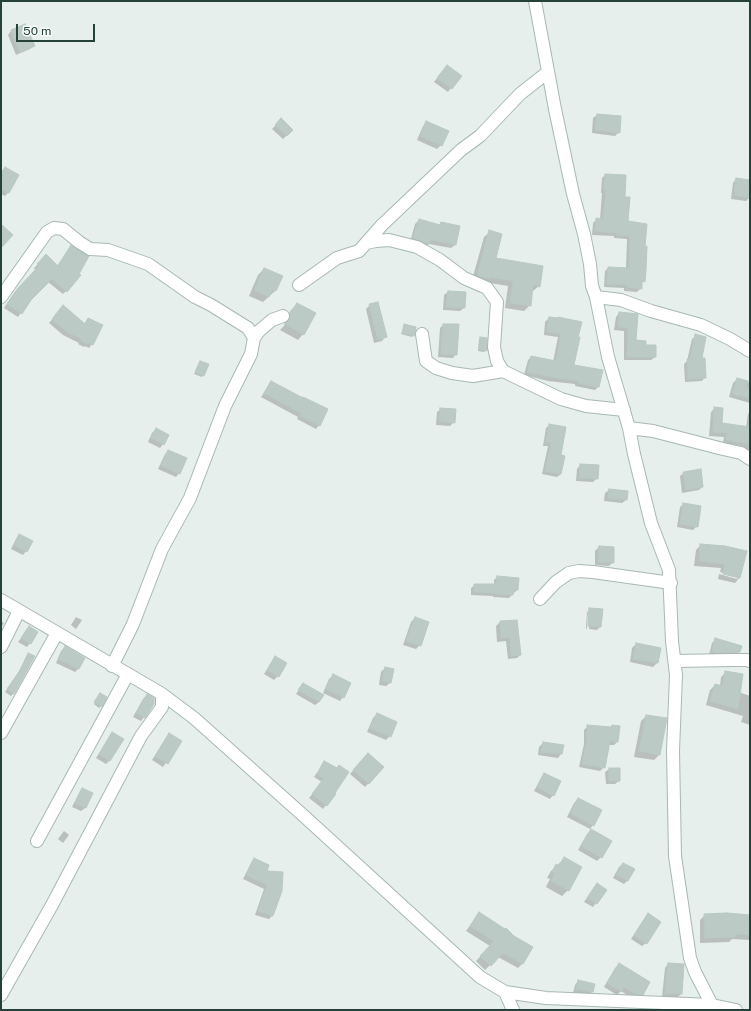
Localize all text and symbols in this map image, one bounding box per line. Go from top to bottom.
scale bar [18,16,97,42]
text: 50 m [23,24,51,38]

